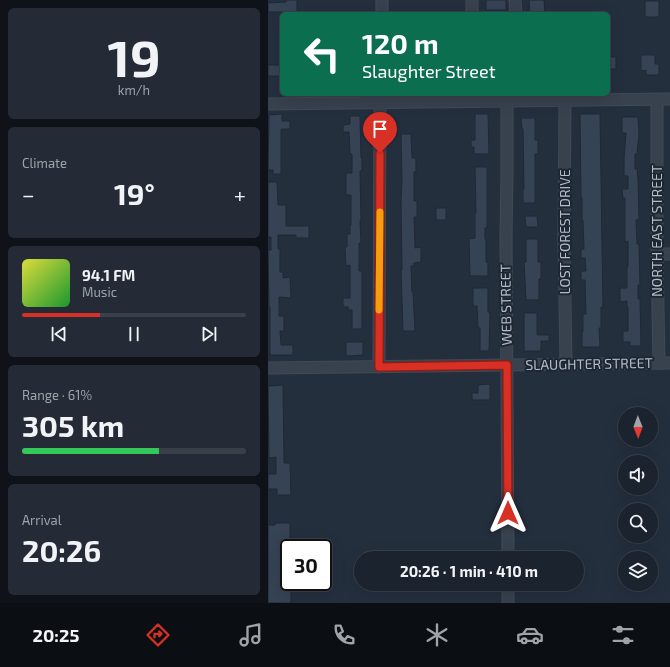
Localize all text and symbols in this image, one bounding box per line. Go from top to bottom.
text: 19 [107,25,161,87]
text: 120 m [362,26,439,60]
icon: left [296,28,348,80]
text: Slaughter Street [362,60,496,82]
text: km/h [118,82,150,98]
pin [363,112,397,153]
icon: arrive [369,118,391,140]
text: Climate [22,155,67,171]
street label: NORTH EAST STREET [648,165,665,297]
street label: LOST FOREST DRIVE [556,169,573,295]
text: 19° [114,175,155,211]
text: − [22,181,35,207]
text: + [234,181,246,207]
street label: WEB STREET [496,264,515,346]
text: 94.1 FM [82,266,135,284]
text: Music [82,284,117,300]
icon: previous [48,323,70,345]
icon: pause [123,323,145,345]
icon: next [198,323,220,345]
street label: SLAUGHTER STREET [525,354,653,373]
text: Range · 61% [22,387,92,403]
text: 305 km [22,407,124,443]
north arrow [618,407,658,447]
map controls [618,407,658,591]
button: sound [618,455,658,495]
position arrow [487,492,529,534]
button: search [618,503,658,543]
text: Arrival [22,512,62,528]
text: 20:26 [22,532,101,568]
speed limit sign: 30 [280,539,332,591]
button: layers [618,551,658,591]
text: 20:26 · 1 min · 410 m [400,562,538,580]
icon: directions [144,621,172,649]
icon: music [237,621,265,649]
icon: phone [330,621,358,649]
icon: climate [423,621,451,649]
icon: car [516,621,544,649]
icon: filters [609,621,637,649]
text: 20:25 [33,624,79,646]

